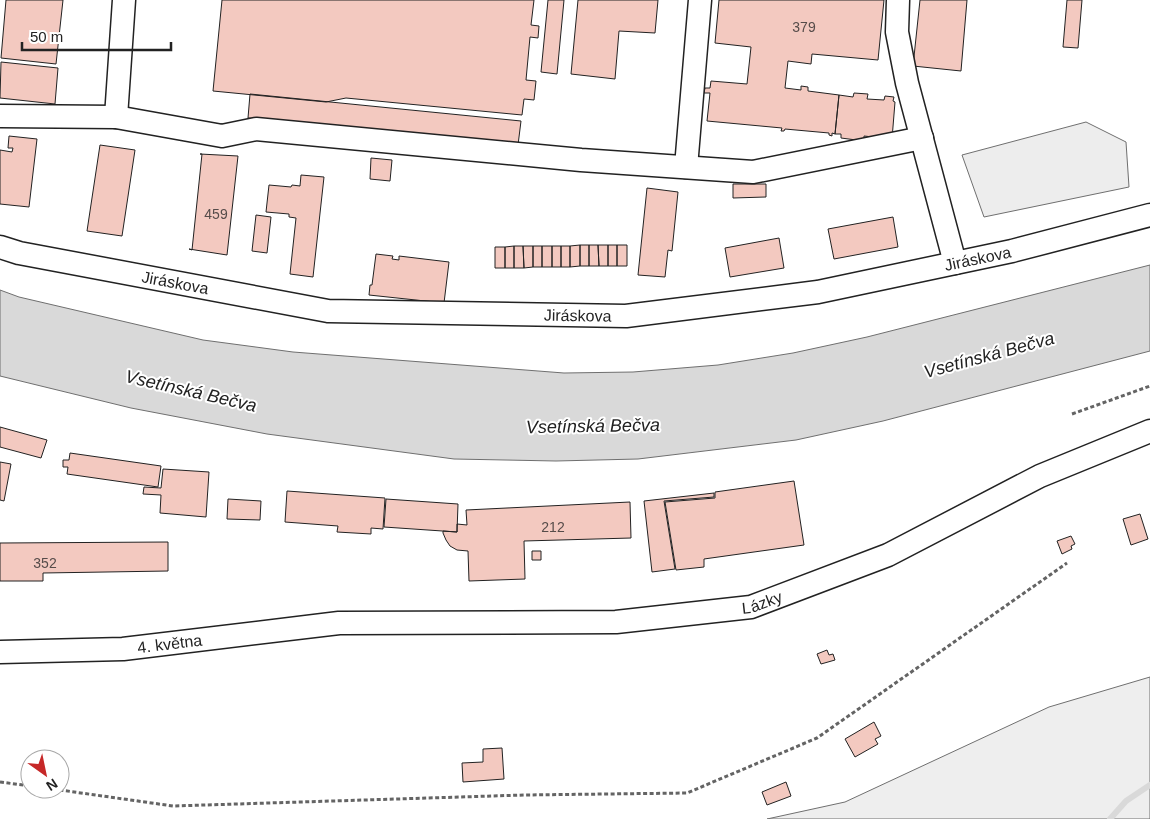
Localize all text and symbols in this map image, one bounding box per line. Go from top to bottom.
house number: 379 [792,19,816,35]
scale bar [22,20,171,52]
text: 50 m [30,28,63,45]
house number: 459 [204,206,228,222]
street label: Jiráskova [943,243,1013,274]
street label: Jiráskova [140,268,210,297]
street label: Jiráskova [544,307,612,325]
water label: Vsetínská Bečva [922,328,1056,382]
water label: Vsetínská Bečva [123,366,259,416]
water label: Vsetínská Bečva [526,415,660,437]
house number: 212 [541,519,565,535]
house number: 352 [33,555,57,571]
street label: Lázky [741,588,785,617]
street label: 4. května [136,632,203,656]
north arrow [20,749,70,799]
text: N [43,775,61,794]

